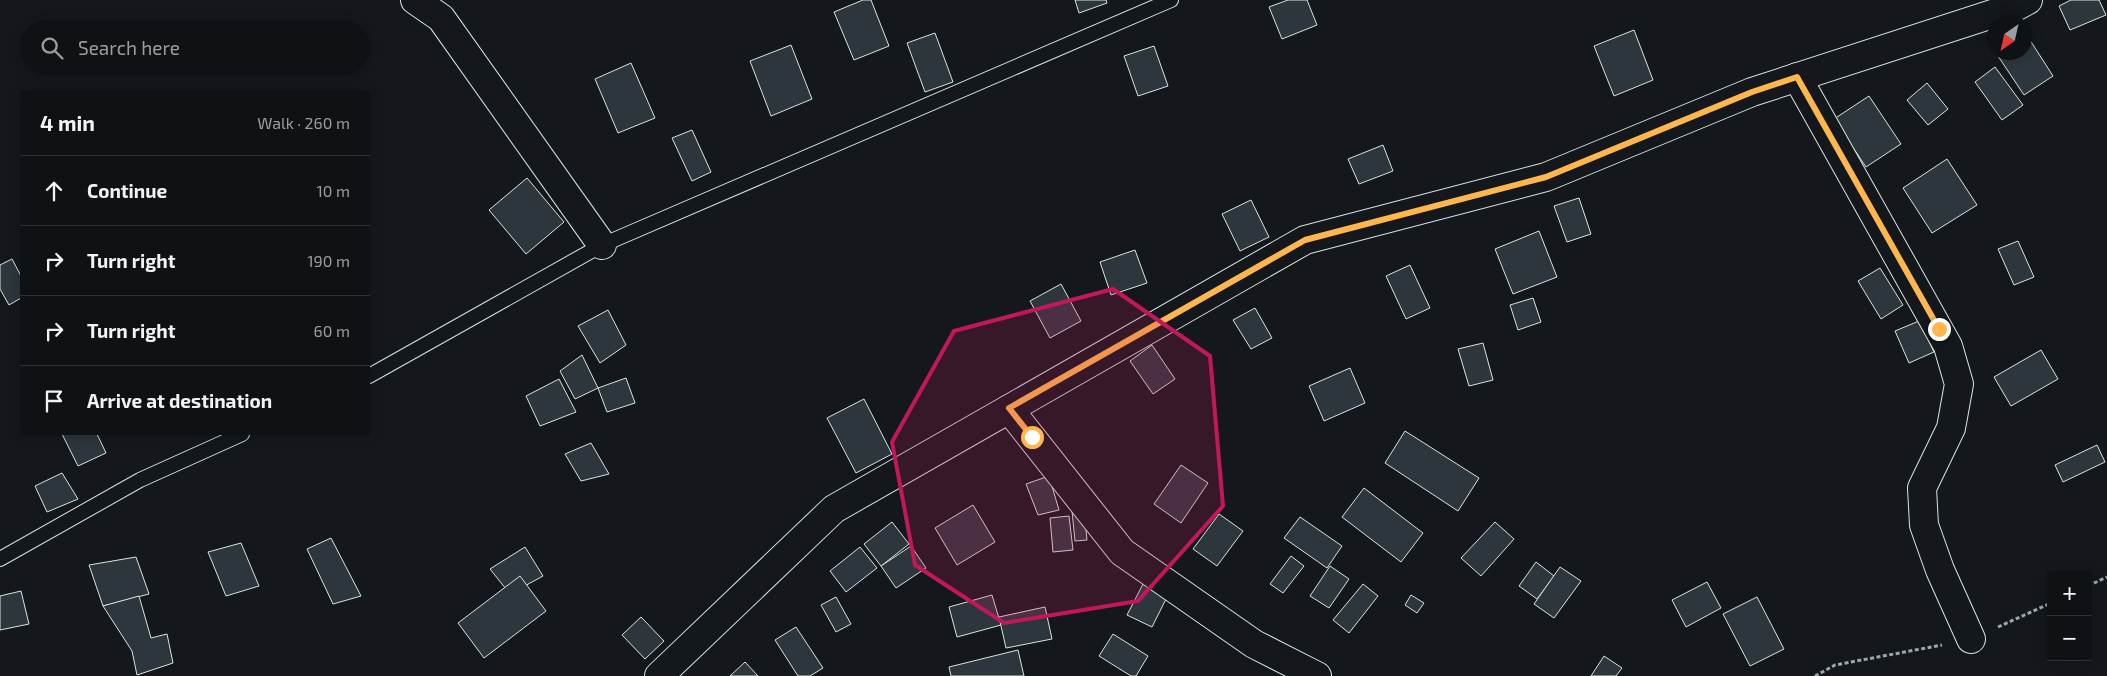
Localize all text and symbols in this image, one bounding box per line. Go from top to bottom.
north arrow [1987,15,2032,60]
search box [20,20,370,75]
icon: search [38,34,66,62]
text: Search here [78,36,180,59]
text: 4 min [40,110,95,135]
text: Walk · 260 m [257,113,350,132]
icon: ahead [40,177,68,205]
text: Continue [87,179,167,202]
text: 10 m [316,181,350,200]
icon: right [40,247,68,275]
text: Turn right [87,249,175,272]
text: 190 m [307,251,350,270]
icon: right [40,317,68,345]
route end [1928,318,1951,341]
text: Turn right [87,319,175,342]
text: 60 m [314,321,350,340]
icon: arrive [40,387,68,415]
text: Arrive at destination [87,389,272,412]
route start [1021,426,1044,449]
map controls [2047,571,2092,661]
button: + [2047,571,2092,616]
button: − [2047,616,2092,661]

